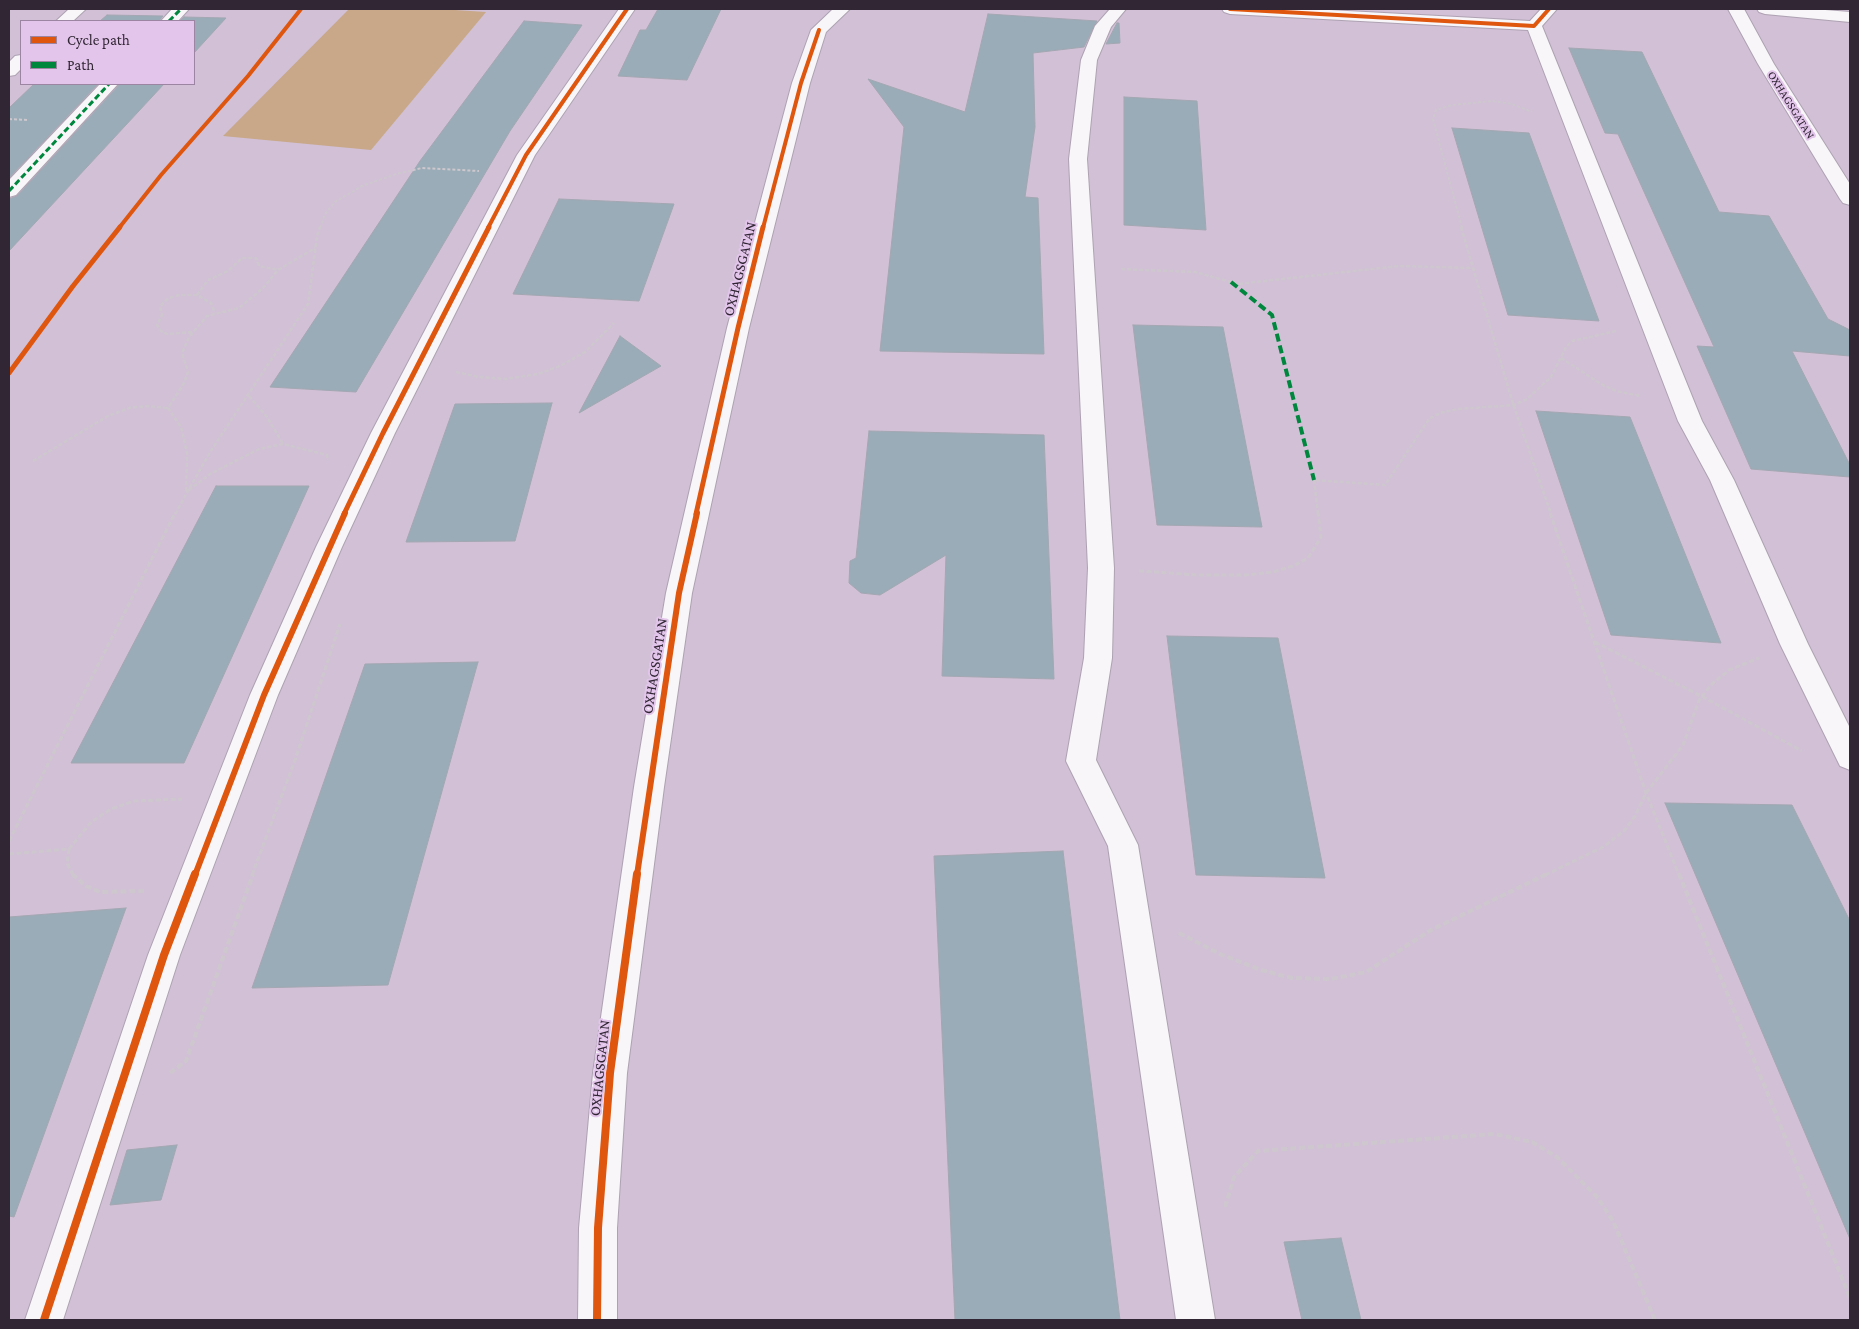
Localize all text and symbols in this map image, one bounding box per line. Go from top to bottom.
legend [20,20,195,85]
text: Cycle path [67,32,130,48]
text: Path [67,57,94,73]
street label: OXHAGSGATAN [1764,68,1818,142]
street label: OXHAGSGATAN [720,220,760,318]
street label: OXHAGSGATAN [639,617,671,715]
street label: OXHAGSGATAN [586,1019,614,1117]

